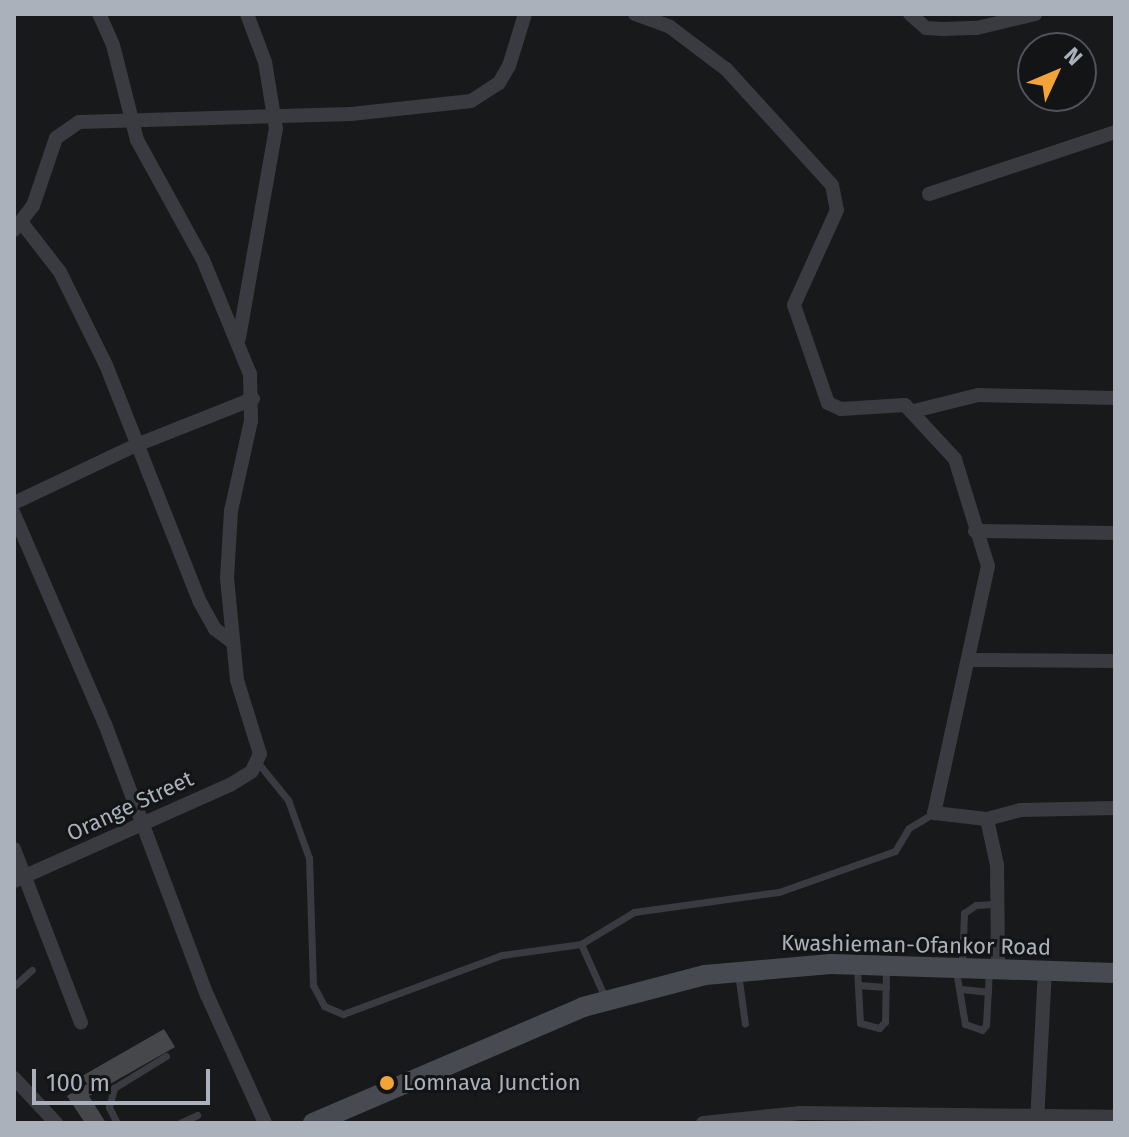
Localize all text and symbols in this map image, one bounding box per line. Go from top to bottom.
north arrow [1017,32,1097,112]
text: N [1058,42,1088,71]
street label: Orange Street [63,765,197,847]
street label: Kwashieman-Ofankor Road [781,929,1051,961]
scale bar [36,1053,214,1103]
text: 100 m [46,1069,110,1097]
place label: Lomnava Junction [403,1070,581,1096]
marker: Lomnava Junction [378,1074,396,1092]

